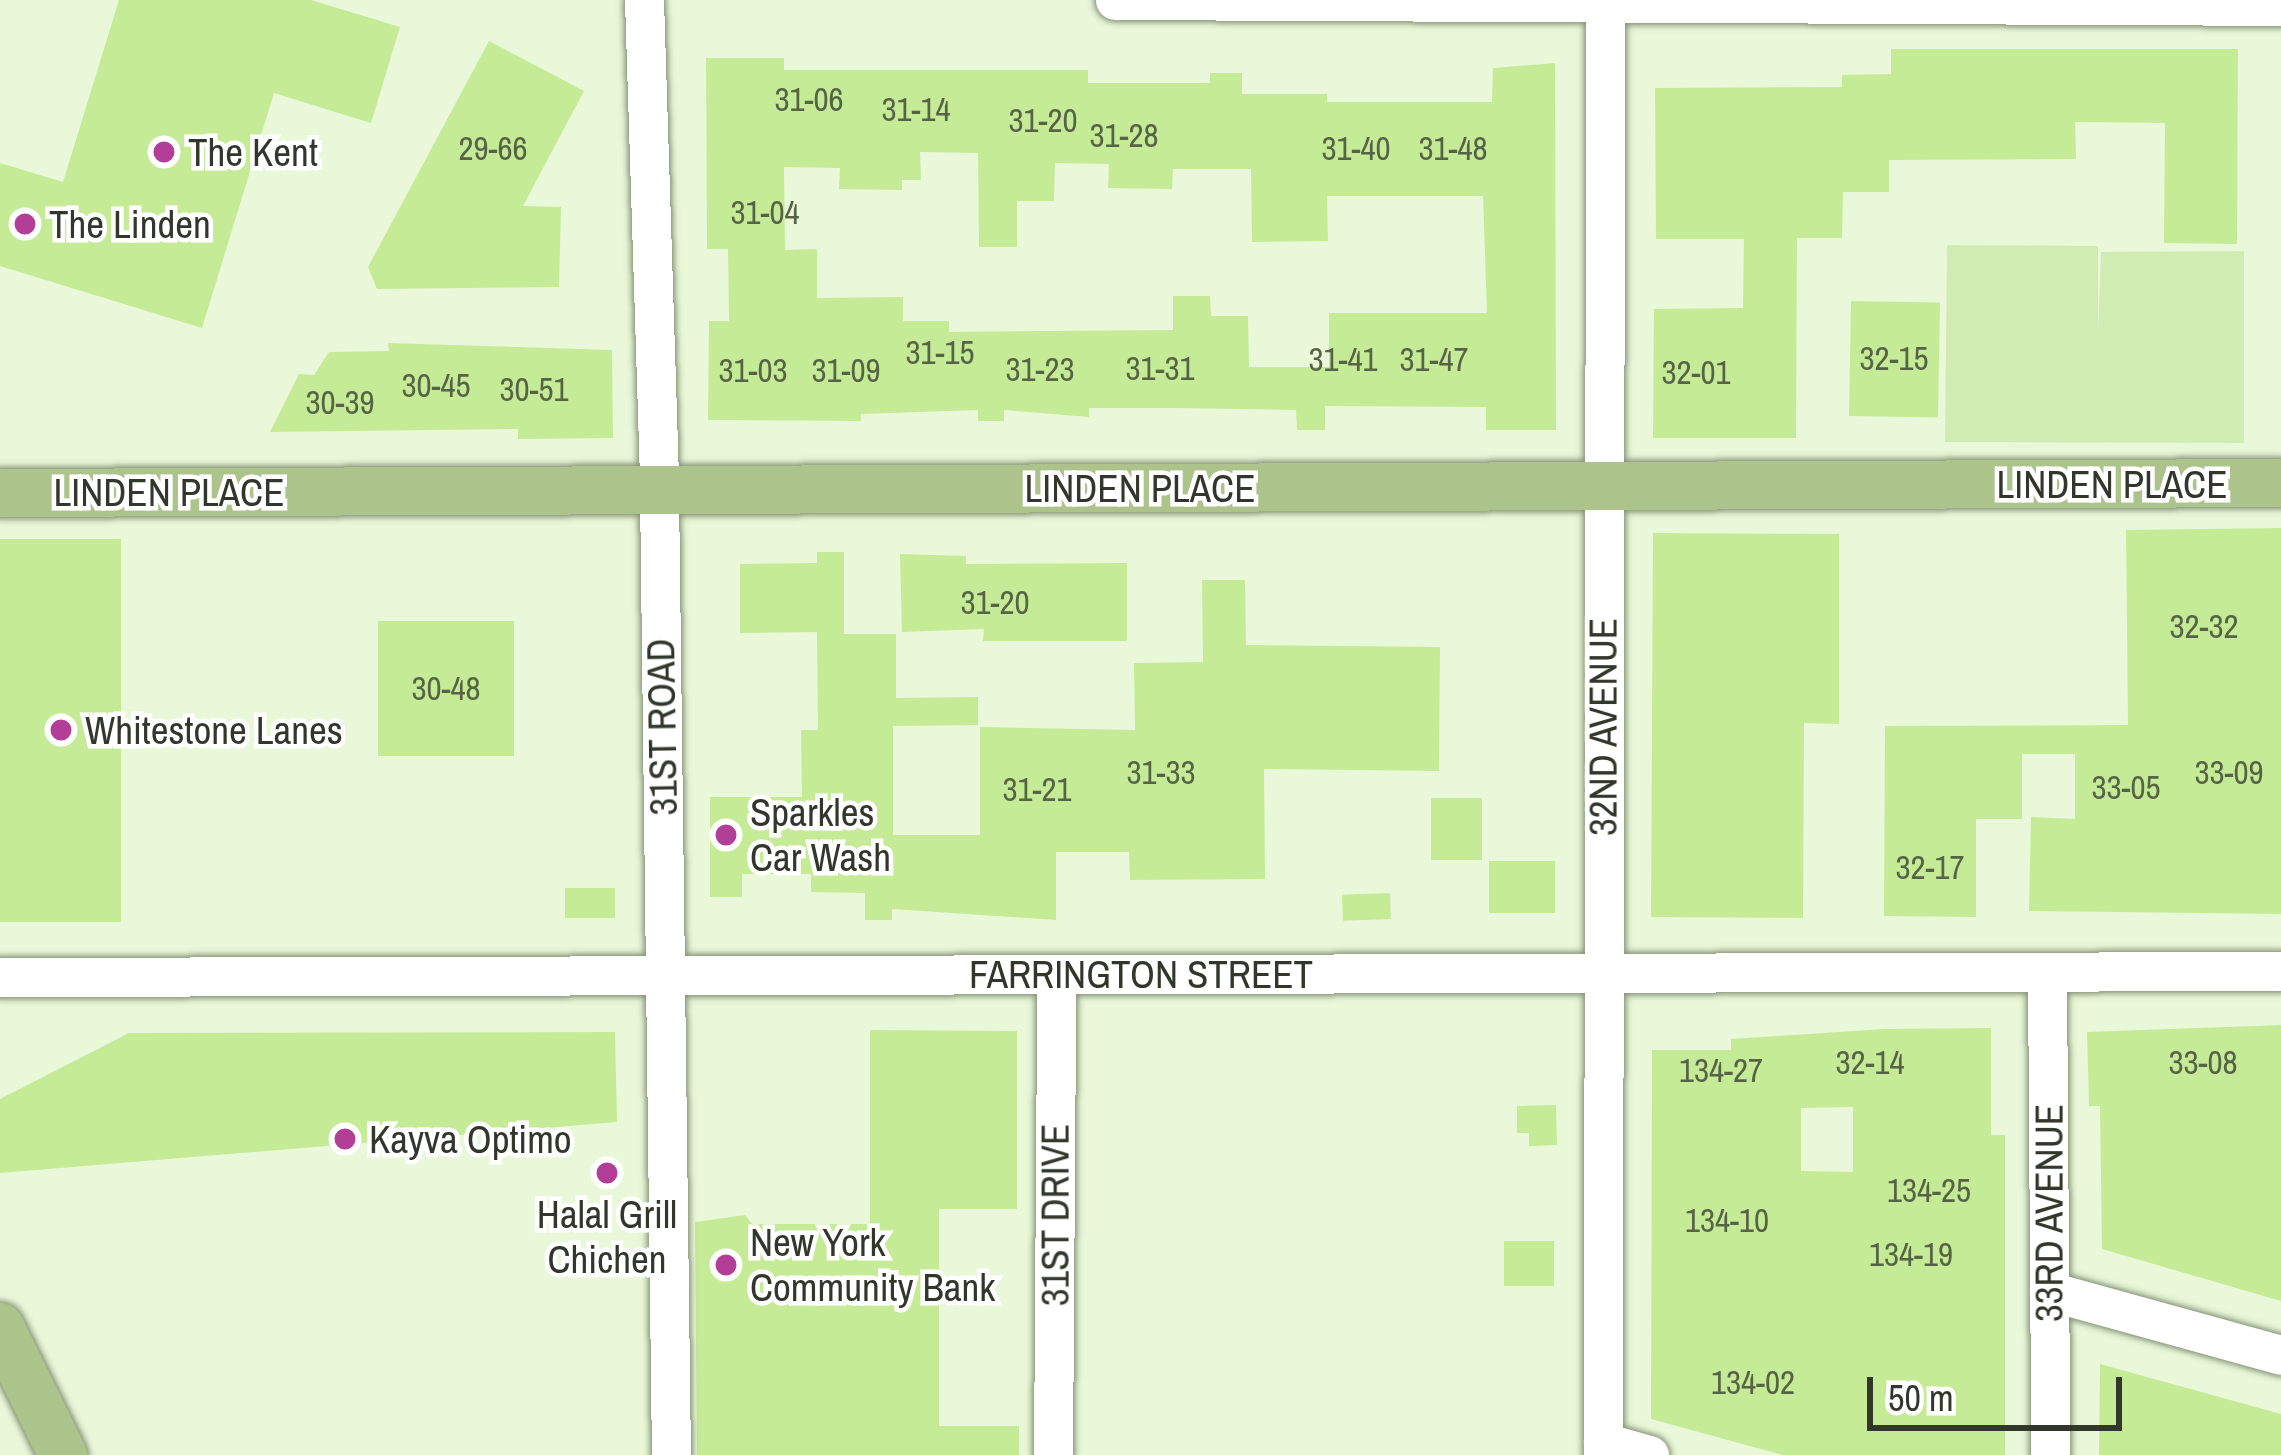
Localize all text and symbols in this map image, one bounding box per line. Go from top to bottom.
house number: 31-06 [774,80,844,120]
house number: 31-14 [881,90,951,130]
house number: 31-20 [1008,101,1078,141]
house number: 31-28 [1089,116,1159,156]
place label: The Kent [188,129,318,175]
house number: 29-66 [458,129,528,169]
house number: 31-40 [1321,129,1391,169]
house number: 31-48 [1418,129,1488,169]
marker: The Kent [151,139,177,165]
house number: 31-04 [730,193,800,233]
place label: The Linden [49,201,211,247]
marker: The Linden [12,211,38,237]
house number: 31-15 [905,333,975,373]
house number: 32-15 [1859,339,1929,379]
house number: 31-41 [1308,340,1378,380]
house number: 31-47 [1399,340,1469,380]
house number: 31-31 [1125,349,1195,389]
house number: 31-23 [1005,350,1075,390]
house number: 31-03 [718,351,788,391]
house number: 31-09 [811,351,881,391]
house number: 32-01 [1661,353,1731,393]
house number: 30-45 [401,366,471,406]
house number: 30-51 [499,370,569,410]
house number: 30-39 [305,383,375,423]
street label: LINDEN PLACE [1996,461,2228,507]
street label: LINDEN PLACE [1024,465,1256,511]
street label: LINDEN PLACE [53,469,285,515]
house number: 31-20 [960,583,1030,623]
house number: 32-32 [2169,607,2239,647]
street label: 32ND AVENUE [1580,617,1626,837]
street label: 31ST ROAD [637,638,687,816]
house number: 30-48 [411,669,481,709]
place label: Whitestone Lanes [85,707,343,753]
marker: Whitestone Lanes [48,717,74,743]
house number: 31-33 [1126,753,1196,793]
house number: 33-09 [2194,753,2264,793]
house number: 33-05 [2091,768,2161,808]
house number: 31-21 [1002,770,1072,810]
place label: Sparkles Car Wash [750,790,891,881]
marker: Sparkles Car Wash [713,822,739,848]
house number: 32-17 [1895,848,1965,888]
street label: FARRINGTON STREET [969,951,1313,997]
house number: 32-14 [1835,1043,1905,1083]
house number: 33-08 [2168,1043,2238,1083]
house number: 134-27 [1679,1051,1763,1091]
street label: 33RD AVENUE [2026,1103,2072,1323]
place label: Kayva Optimo [369,1116,572,1162]
street label: 31ST DRIVE [1032,1123,1078,1307]
marker: Kayva Optimo [332,1126,358,1152]
marker: Halal Grill Chichen [594,1160,620,1186]
house number: 134-25 [1887,1171,1971,1211]
place label: Halal Grill Chichen [537,1192,677,1283]
house number: 134-10 [1685,1201,1769,1241]
place label: New York Community Bank [750,1220,995,1311]
house number: 134-19 [1869,1235,1953,1275]
marker: New York Community Bank [713,1252,739,1278]
scale bar [1873,1353,2128,1427]
house number: 134-02 [1711,1363,1795,1403]
text: 50 m [1888,1374,1954,1422]

